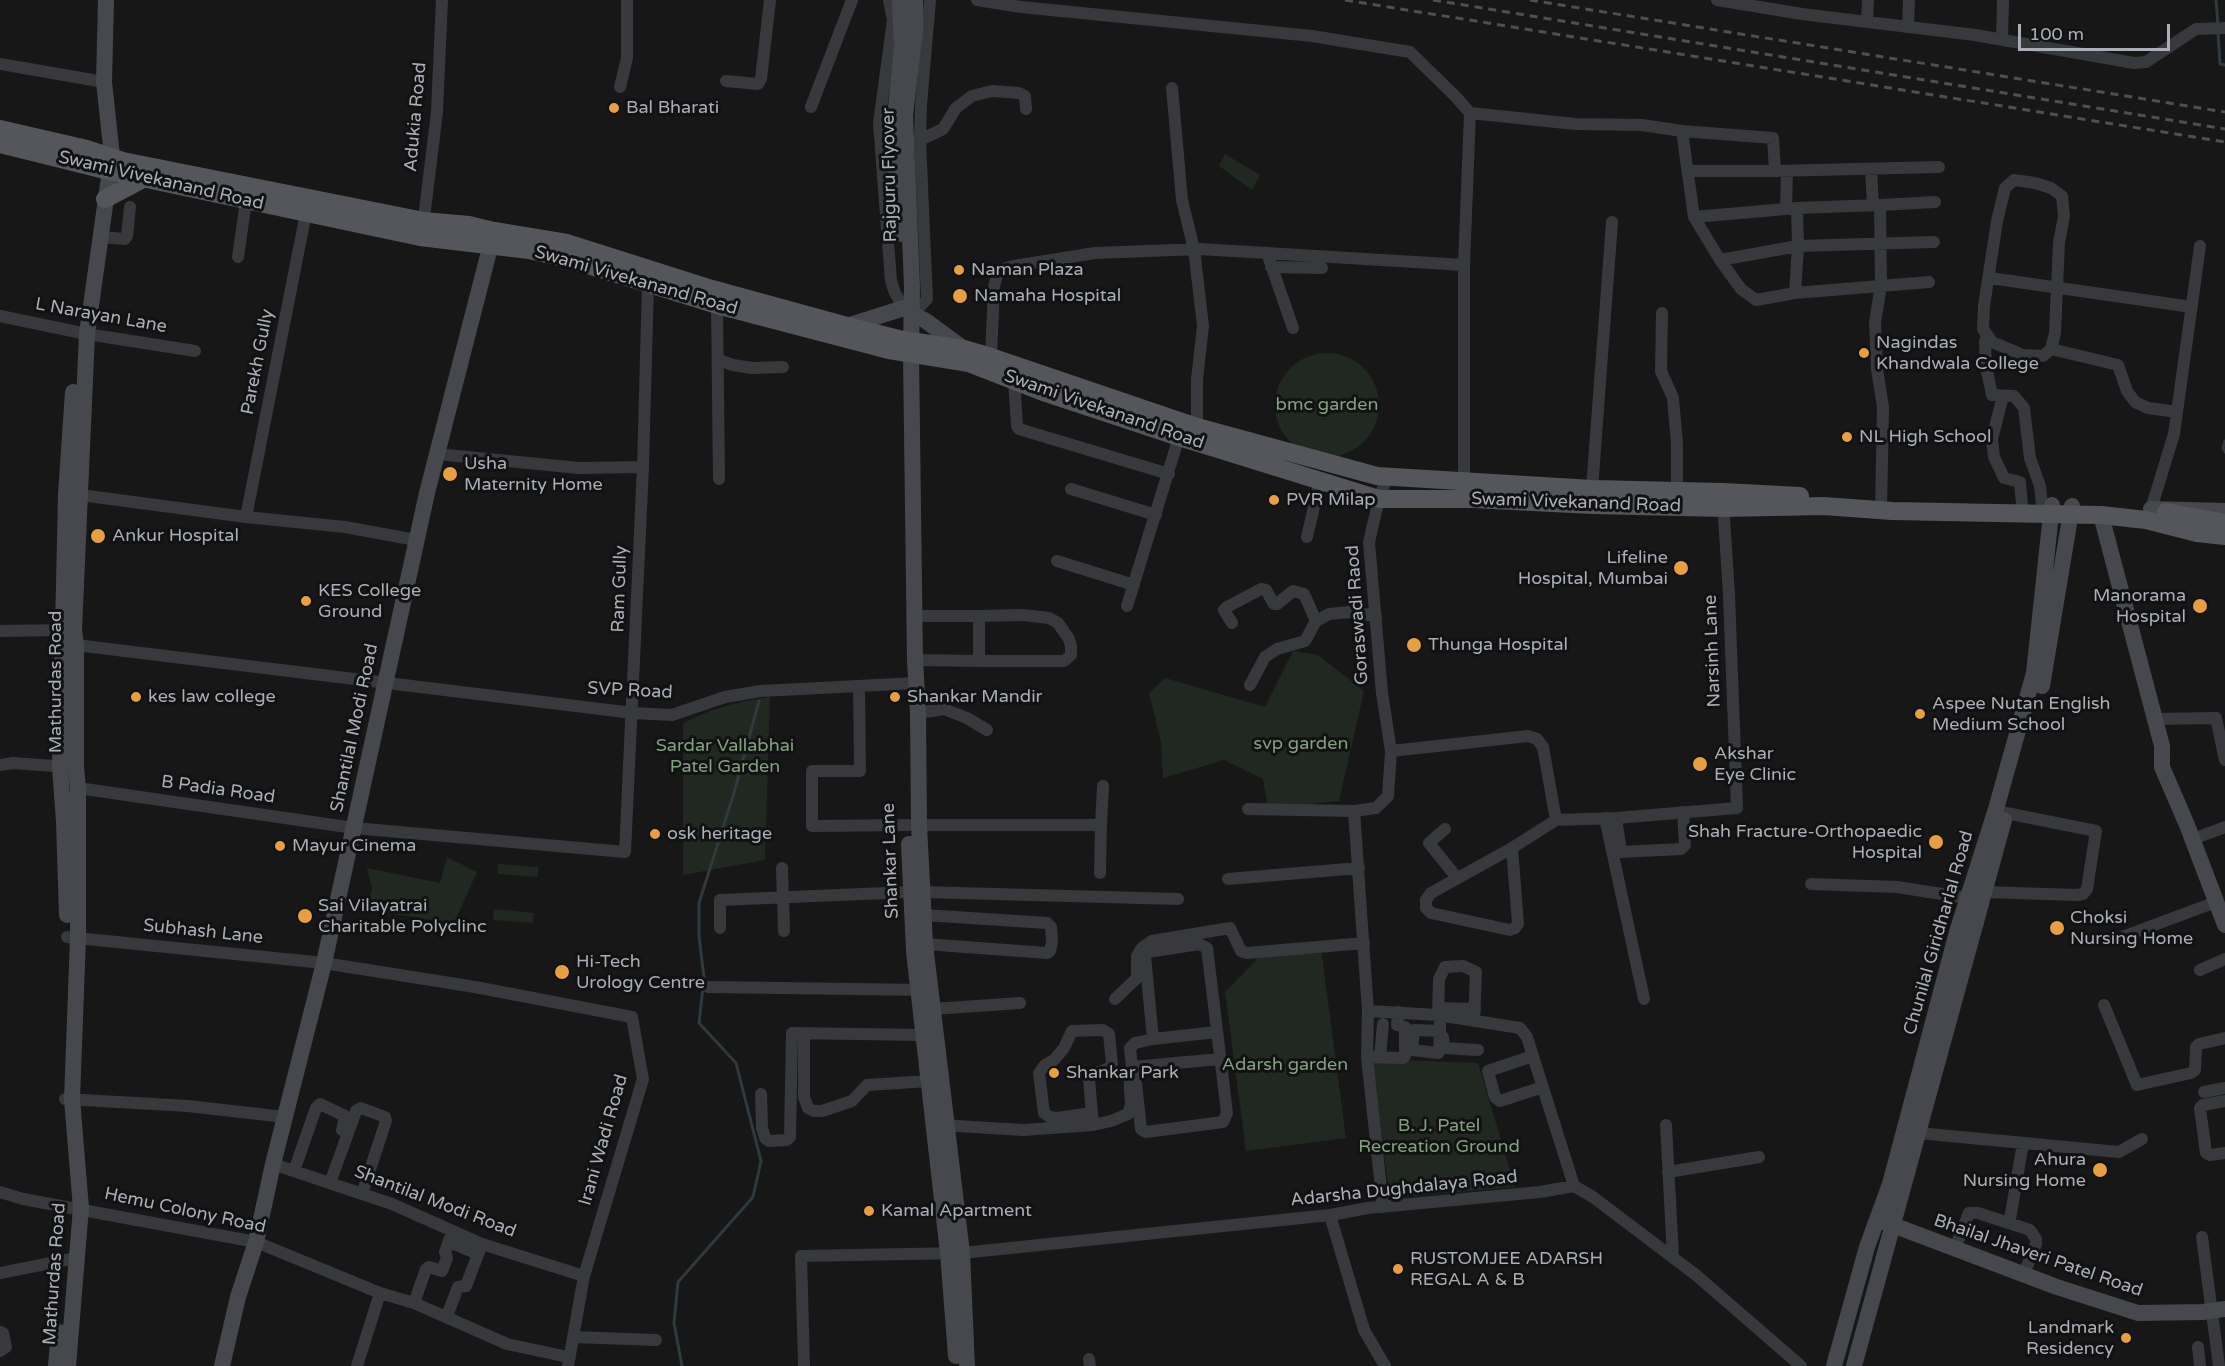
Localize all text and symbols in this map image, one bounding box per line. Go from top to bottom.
scale bar [2021,12,2172,50]
text: 100 m [2029,23,2084,45]
street label: Adukia Road [400,61,432,173]
place label: Bal Bharati [626,97,719,119]
marker: Bal Bharati [607,101,621,115]
street label: Rajguru Flyover [878,108,902,242]
street label: Swami Vivekanand Road [56,147,266,215]
street label: Swami Vivekanand Road [532,242,740,320]
place label: Naman Plaza [971,259,1084,281]
marker: Naman Plaza [952,263,966,277]
place label: Namaha Hospital [974,285,1121,307]
marker: Namaha Hospital [951,287,969,305]
street label: L Narayan Lane [33,294,169,338]
street label: Parekh Gully [237,307,279,417]
place label: Nagindas Khandwala College [1876,332,2039,374]
marker: Nagindas Khandwala College [1857,346,1871,360]
street label: Swami Vivekanand Road [1001,366,1207,454]
park label: bmc garden [1276,394,1378,416]
place label: NL High School [1859,426,1991,448]
marker: NL High School [1840,430,1854,444]
place label: Usha Maternity Home [464,453,603,496]
marker: Usha Maternity Home [441,465,459,483]
place label: PVR Milap [1286,489,1376,511]
street label: Swami Vivekanand Road [1471,489,1681,517]
marker: PVR Milap [1267,493,1281,507]
place label: Ankur Hospital [112,525,239,547]
marker: Ankur Hospital [89,527,107,545]
street label: Goraswadi Raod [1342,544,1374,686]
street label: Ram Gully [608,545,632,633]
place label: Lifeline Hospital, Mumbai [1518,547,1668,590]
marker: Lifeline Hospital, Mumbai [1672,559,1690,577]
place label: KES College Ground [318,580,421,622]
place label: Manorama Hospital [2093,585,2186,628]
marker: KES College Ground [299,594,313,608]
street label: Narsinh Lane [1700,594,1726,708]
marker: Manorama Hospital [2191,597,2209,615]
street label: Mathurdas Road [45,611,67,753]
place label: Thunga Hospital [1428,634,1568,656]
marker: Thunga Hospital [1405,636,1423,654]
street label: Shantilal Modi Road [327,642,383,814]
street label: SVP Road [587,678,673,704]
place label: kes law college [148,686,276,708]
place label: Shankar Mandir [907,686,1043,708]
marker: kes law college [129,690,143,704]
marker: Shankar Mandir [888,690,902,704]
place label: Aspee Nutan English Medium School [1932,693,2111,736]
marker: Aspee Nutan English Medium School [1913,707,1927,721]
park label: svp garden [1254,733,1348,755]
park label: Sardar Vallabhai Patel Garden [656,735,794,777]
place label: Akshar Eye Clinic [1714,743,1796,786]
marker: Akshar Eye Clinic [1691,755,1709,773]
street label: B Padia Road [160,771,276,809]
street label: Shankar Lane [878,803,904,919]
place label: Shah Fracture-Orthopaedic Hospital [1688,821,1922,864]
place label: osk heritage [667,823,772,845]
marker: osk heritage [648,827,662,841]
street label: Chunilal Giridharlal Road [1899,828,1979,1038]
marker: Shah Fracture-Orthopaedic Hospital [1927,833,1945,851]
place label: Mayur Cinema [292,835,416,857]
marker: Mayur Cinema [273,839,287,853]
place label: Sai Vilayatrai Charitable Polyclinc [318,895,487,938]
marker: Sai Vilayatrai Charitable Polyclinc [296,907,314,925]
place label: Choksi Nursing Home [2070,907,2193,950]
street label: Subhash Lane [142,915,264,949]
marker: Choksi Nursing Home [2048,919,2066,937]
place label: Hi-Tech Urology Centre [576,951,705,994]
marker: Hi-Tech Urology Centre [553,963,571,981]
park label: Adarsh garden [1222,1054,1348,1076]
place label: Shankar Park [1066,1062,1179,1084]
marker: Shankar Park [1047,1066,1061,1080]
street label: Irani Wadi Road [575,1072,633,1208]
park label: B. J. Patel Recreation Ground [1358,1115,1520,1158]
place label: Ahura Nursing Home [1963,1149,2086,1192]
street label: Shantilal Modi Road [351,1161,519,1243]
marker: Ahura Nursing Home [2091,1161,2109,1179]
street label: Adarsha Dughdalaya Road [1289,1166,1519,1212]
street label: Hemu Colony Road [102,1183,268,1239]
place label: Kamal Apartment [881,1200,1032,1222]
street label: Mathurdas Road [39,1202,71,1346]
marker: Kamal Apartment [862,1204,876,1218]
street label: Bhailal Jhaveri Patel Road [1931,1210,2145,1302]
place label: RUSTOMJEE ADARSH REGAL A & B [1410,1248,1603,1290]
marker: RUSTOMJEE ADARSH REGAL A & B [1391,1262,1405,1276]
place label: Landmark Residency [2026,1317,2114,1360]
marker: Landmark Residency [2119,1331,2133,1345]

